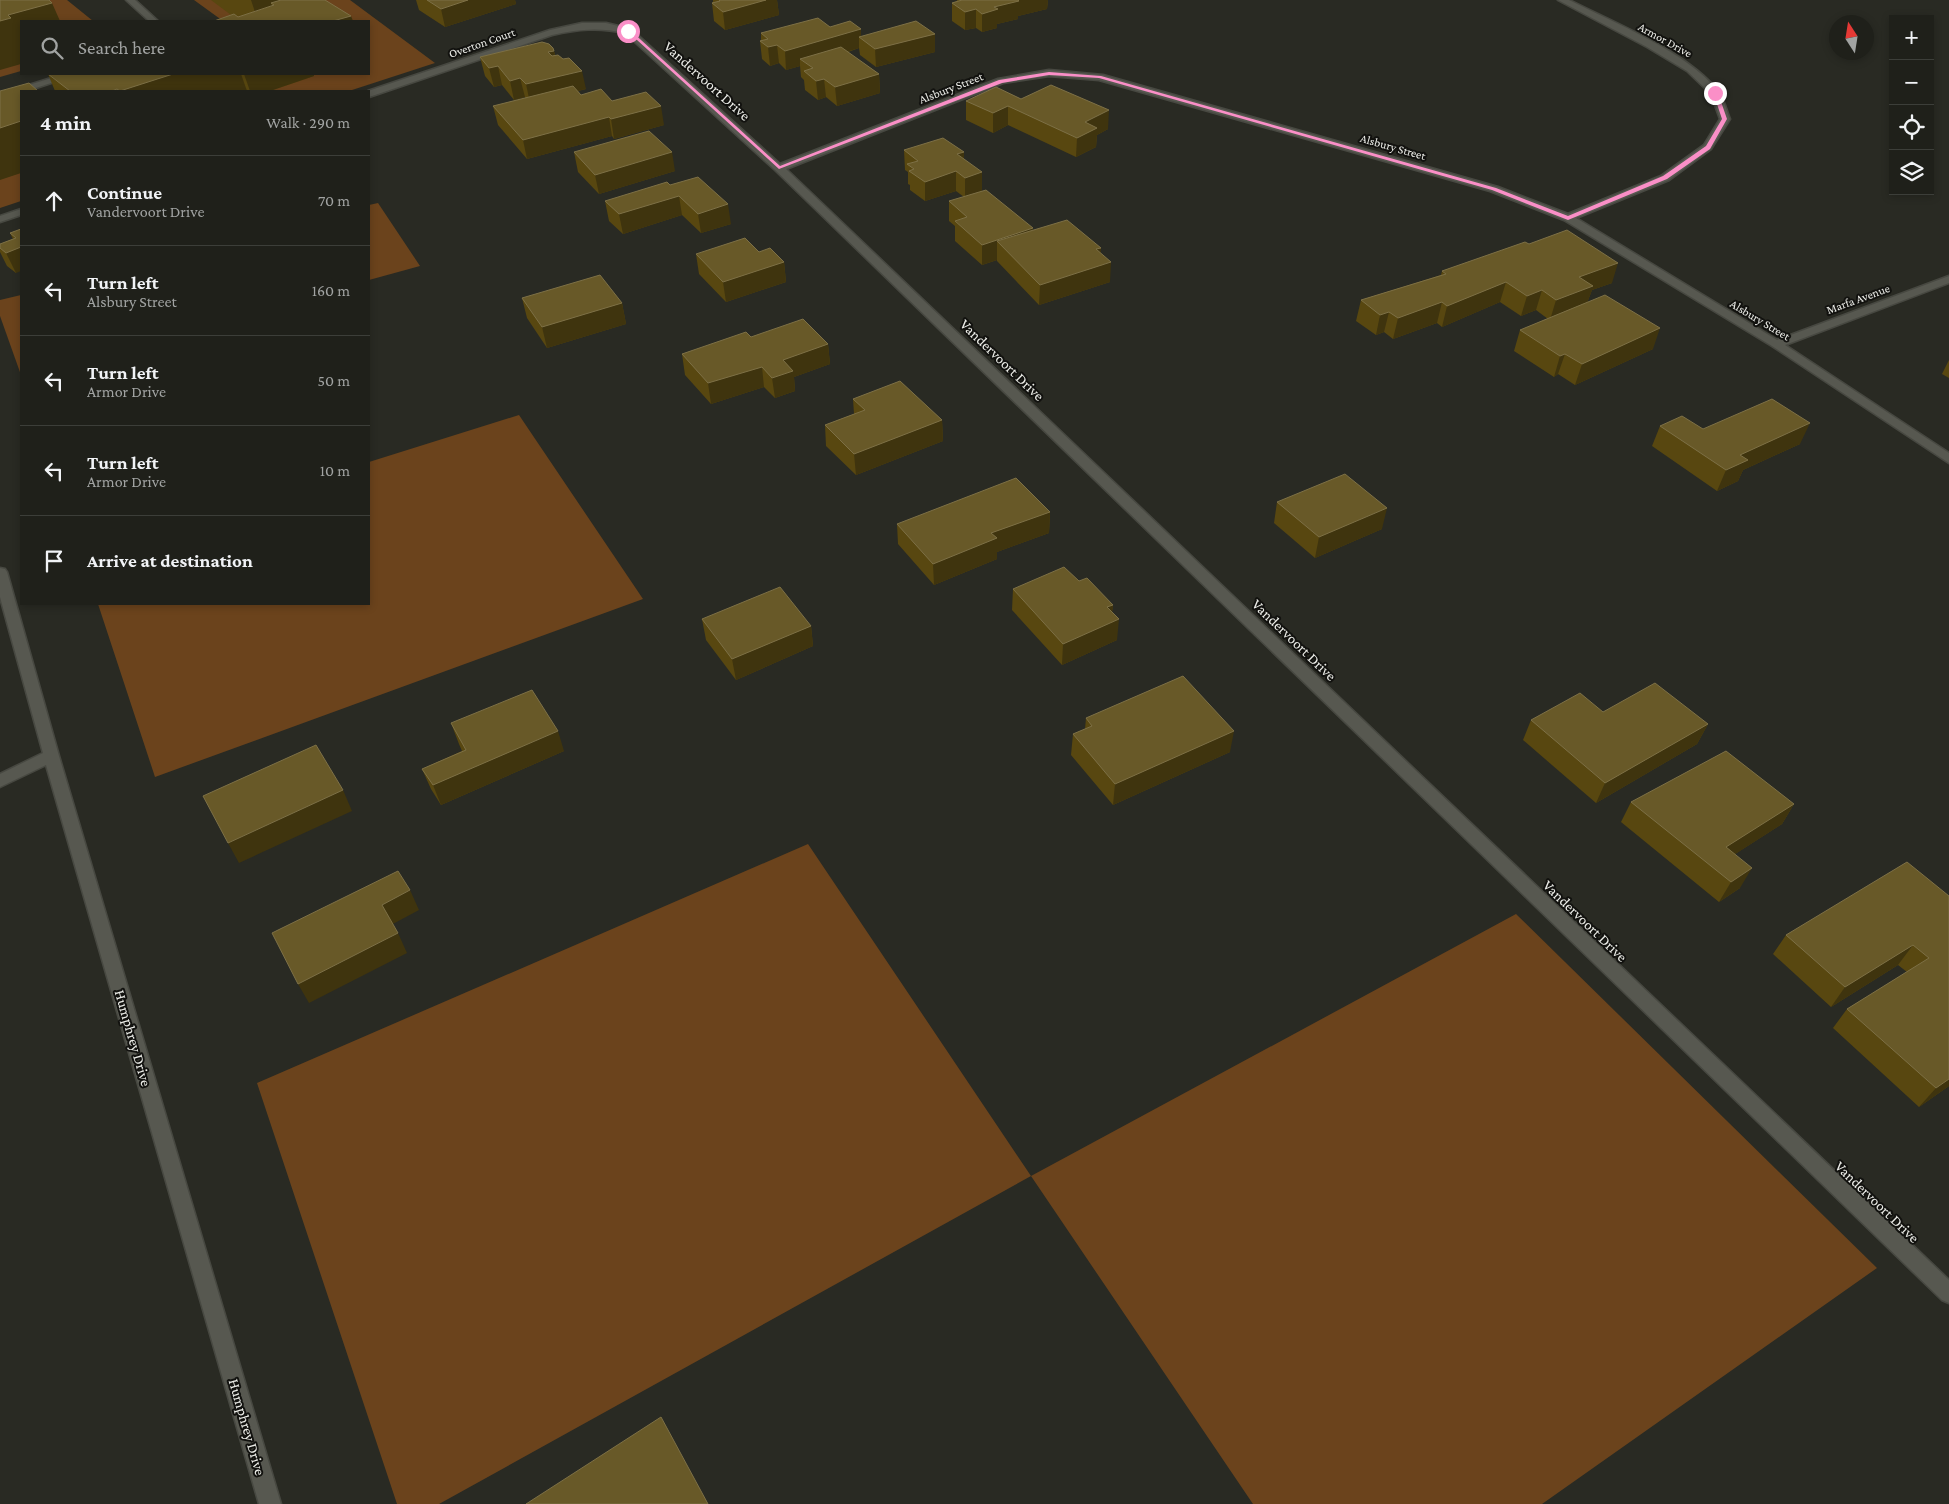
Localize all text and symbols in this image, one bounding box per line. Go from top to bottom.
north arrow [1829,15,1874,60]
map controls [1889,15,1934,195]
button: + [1889,15,1934,60]
search box [20,20,370,75]
route start [617,20,640,43]
street label: Armor Drive [1636,20,1694,60]
street label: Overton Court [447,25,518,61]
icon: search [38,34,66,62]
text: Search here [78,37,165,58]
street label: Vandervoort Drive [661,38,754,124]
button: − [1889,60,1934,105]
street label: Alsbury Street [917,69,986,107]
route end [1704,82,1727,105]
button: locate [1889,105,1934,150]
text: 4 min [40,111,91,135]
text: Walk · 290 m [266,114,350,131]
street label: Alsbury Street [1359,131,1428,163]
button: layers [1889,150,1934,195]
text: Continue [87,182,162,203]
icon: ahead [40,187,68,215]
text: 70 m [318,192,350,209]
text: Vandervoort Drive [87,203,204,220]
text: Turn left [87,272,159,293]
icon: left [40,277,68,305]
street label: Marfa Avenue [1824,281,1892,317]
text: 160 m [312,282,350,299]
text: Alsbury Street [87,293,177,310]
street label: Alsbury Street [1728,297,1793,344]
street label: Vandervoort Drive [957,316,1047,404]
text: Turn left [87,362,159,383]
icon: left [40,367,68,395]
text: 50 m [318,372,350,389]
text: Armor Drive [87,383,166,400]
text: Turn left [87,452,159,473]
icon: left [40,457,68,485]
text: 10 m [320,462,350,479]
text: Armor Drive [87,473,166,490]
icon: arrive [40,547,68,575]
text: Arrive at destination [87,550,253,571]
street label: Vandervoort Drive [1249,596,1339,684]
street label: Vandervoort Drive [1540,877,1630,965]
street label: Humphrey Drive [111,988,155,1089]
street label: Vandervoort Drive [1832,1158,1922,1246]
street label: Humphrey Drive [225,1377,269,1478]

